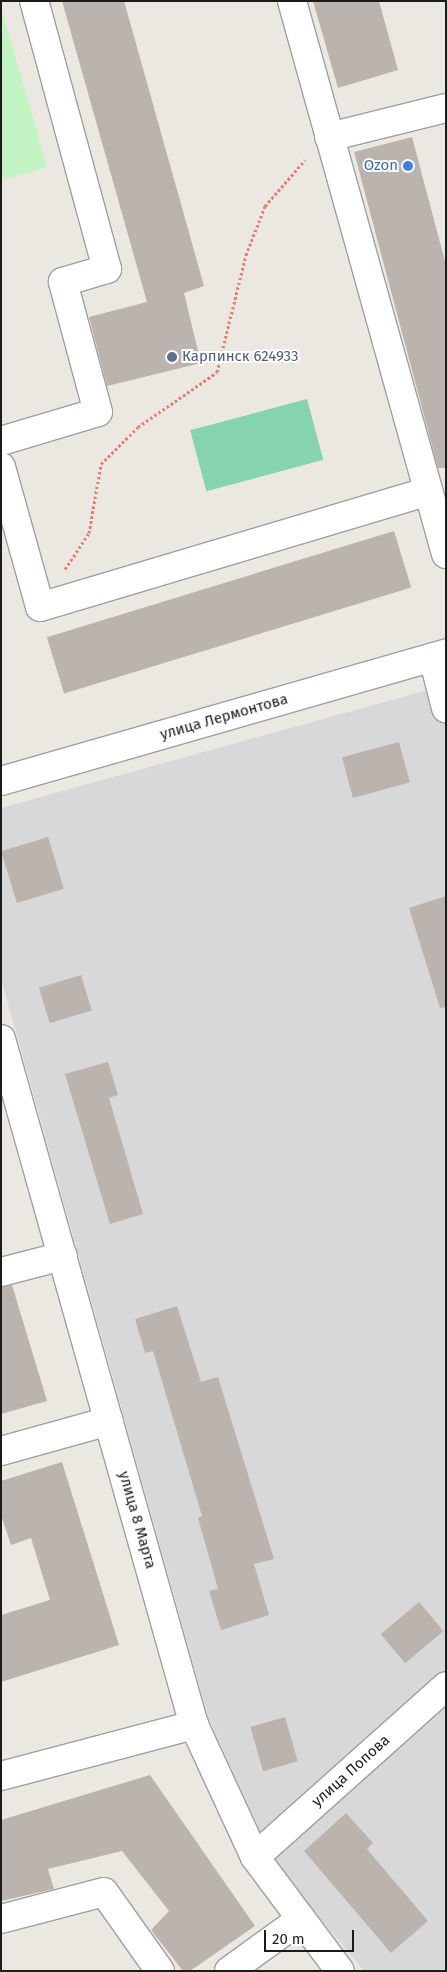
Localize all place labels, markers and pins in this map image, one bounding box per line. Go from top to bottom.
place label: Ozon [364,157,398,175]
marker: Ozon [402,160,414,172]
place label: Карпинск 624933 [182,348,299,366]
marker: Карпинск 624933 [166,351,178,363]

